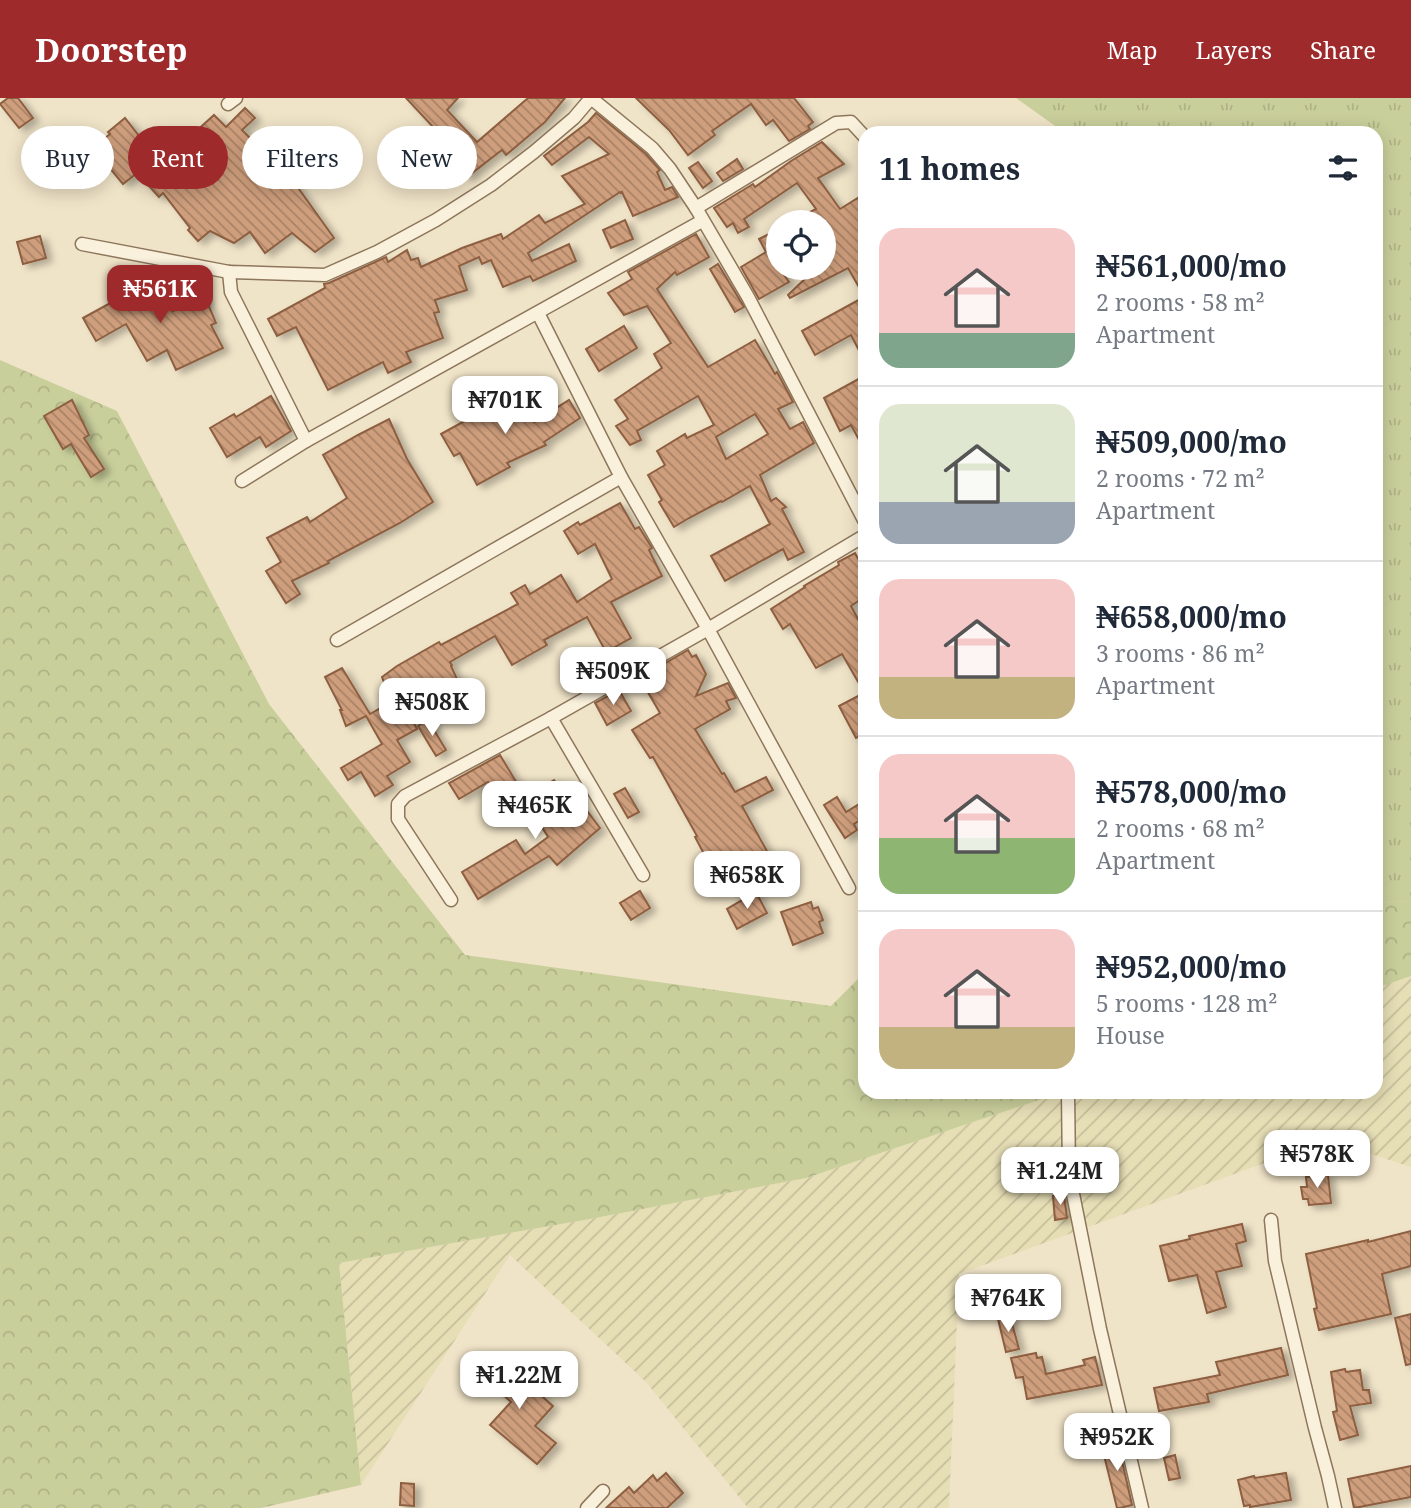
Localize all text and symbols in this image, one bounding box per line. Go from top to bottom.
text: Doorstep [35,27,188,72]
text: Map [1107,33,1158,66]
text: Layers [1196,33,1272,66]
text: Share [1310,33,1376,66]
chip: Buy [21,126,114,189]
chip: Rent [128,126,228,189]
chip: Filters [242,126,363,189]
chip: New [377,126,477,189]
text: 11 homes [879,148,1020,189]
icon: filters [1324,149,1362,187]
map controls [766,210,836,280]
button: locate [766,210,836,280]
text: ₦561,000/mo [1096,245,1287,286]
icon: home [935,256,1019,340]
pin: ₦561K [111,266,209,325]
text: ₦561K [123,272,197,304]
text: 2 rooms · 58 m² [1096,286,1265,318]
text: Apartment [1096,318,1215,350]
pin: ₦701K [456,376,554,436]
text: ₦701K [468,383,542,415]
text: ₦509,000/mo [1096,421,1287,462]
icon: home [935,432,1019,516]
text: 2 rooms · 72 m² [1096,462,1265,494]
text: Apartment [1096,494,1215,526]
text: ₦658,000/mo [1096,596,1287,637]
icon: home [935,607,1019,691]
text: 3 rooms · 86 m² [1096,637,1265,669]
pin: ₦509K [564,648,662,707]
text: ₦509K [576,654,650,686]
text: Apartment [1096,669,1215,701]
pin: ₦508K [383,678,481,738]
text: ₦508K [395,685,469,717]
text: ₦578,000/mo [1096,771,1287,812]
pin: ₦465K [486,782,584,841]
icon: home [935,782,1019,866]
text: ₦465K [498,788,572,820]
text: 2 rooms · 68 m² [1096,812,1265,844]
text: Apartment [1096,844,1215,876]
pin: ₦658K [698,852,796,911]
text: ₦658K [710,858,784,890]
text: ₦952,000/mo [1096,946,1287,987]
icon: home [935,957,1019,1041]
text: 5 rooms · 128 m² [1096,987,1278,1019]
text: House [1096,1019,1165,1051]
pin: ₦578K [1268,1130,1366,1190]
text: ₦578K [1280,1137,1354,1169]
pin: ₦1.24M [1003,1148,1117,1207]
text: ₦1.24M [1017,1154,1103,1186]
pin: ₦764K [959,1274,1057,1334]
text: ₦764K [971,1281,1045,1313]
pin: ₦1.22M [462,1352,576,1411]
text: ₦1.22M [476,1358,562,1390]
pin: ₦952K [1068,1414,1166,1473]
text: ₦952K [1080,1420,1154,1452]

